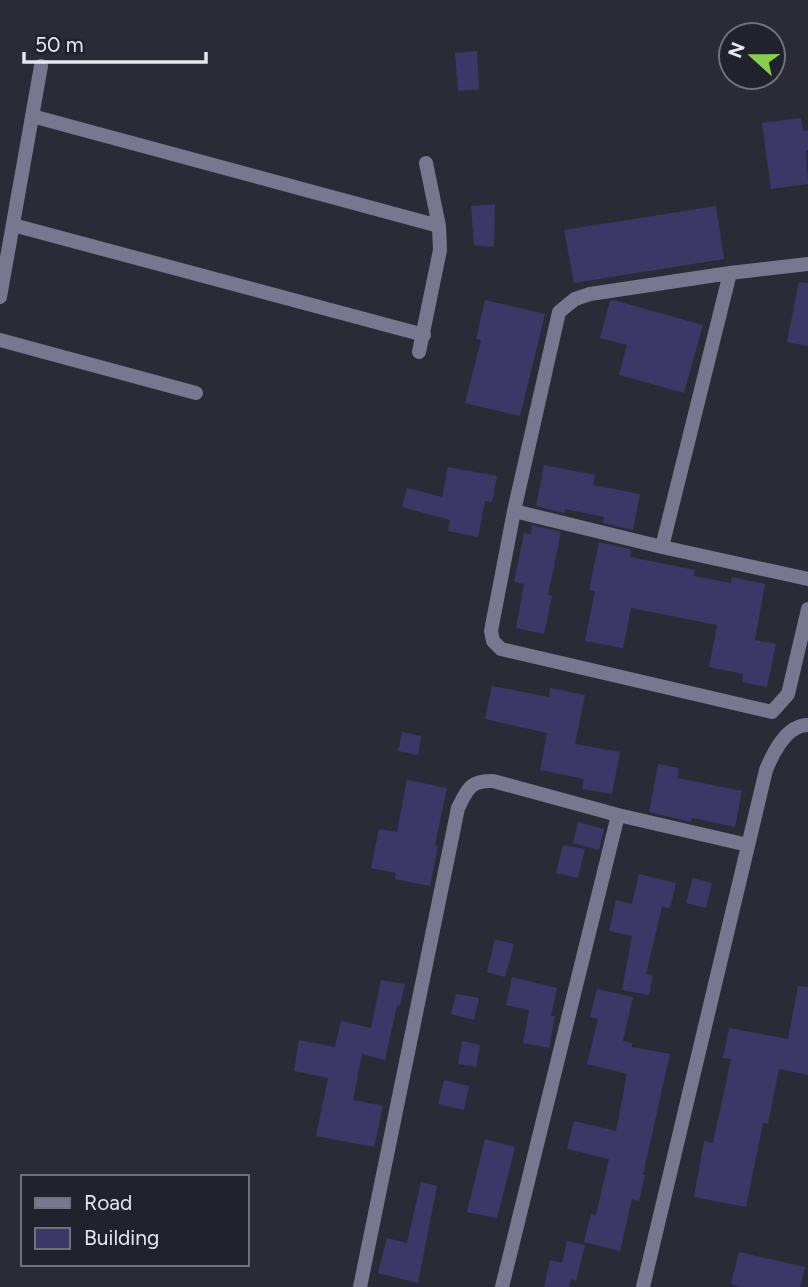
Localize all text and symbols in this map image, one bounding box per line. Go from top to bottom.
scale bar [24,21,206,65]
north arrow [717,21,787,91]
text: 50 m [35,32,84,57]
text: N [723,39,750,61]
legend [21,1175,248,1266]
text: Road [84,1190,132,1215]
text: Building [84,1225,159,1250]

